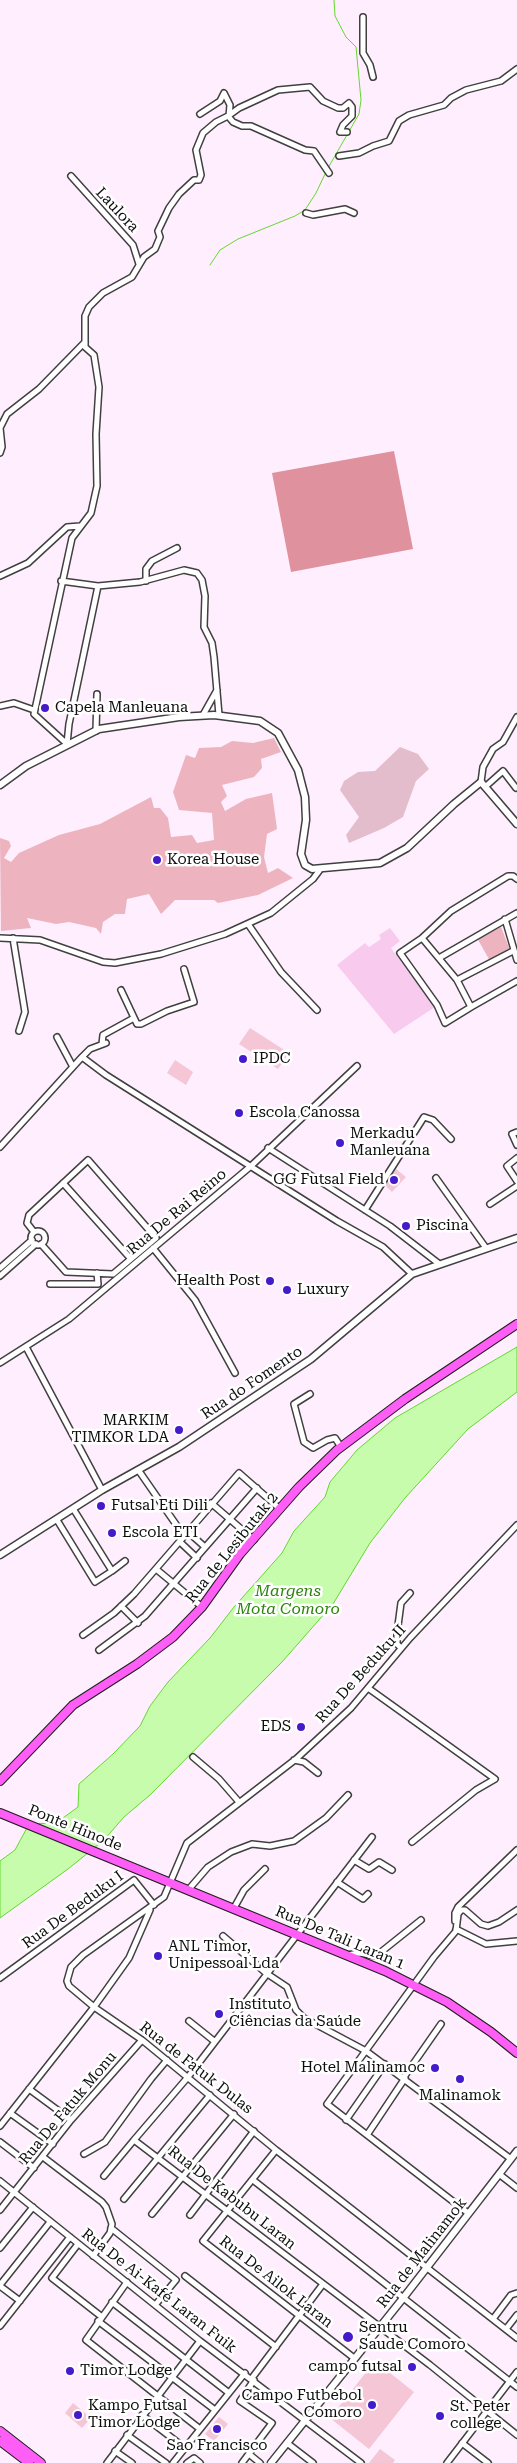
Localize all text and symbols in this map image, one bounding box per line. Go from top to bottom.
street label: Laulora [92,184,142,236]
place label: Capela Manleuana [55,699,188,717]
marker: Capela Manleuana [39,702,51,714]
place label: Korea House [167,851,259,869]
marker: Korea House [151,854,163,866]
place label: IPDC [253,1050,291,1068]
marker: IPDC [237,1053,249,1065]
place label: Escola Canossa [249,1104,360,1122]
marker: Escola Canossa [233,1107,245,1119]
place label: Merkadu Manleuana [350,1125,430,1160]
marker: Merkadu Manleuana [334,1137,346,1149]
street label: Rua De Rai Reino [124,1165,230,1259]
place label: GG Futsal Field [273,1171,384,1189]
marker: GG Futsal Field [388,1174,400,1186]
place label: Piscina [416,1217,469,1235]
marker: Piscina [400,1220,412,1232]
place label: Health Post [176,1272,260,1290]
marker: Health Post [264,1275,276,1287]
place label: Luxury [297,1281,349,1299]
marker: Luxury [281,1284,293,1296]
street label: Rua do Fomento [198,1343,306,1423]
place label: MARKIM TIMKOR LDA [72,1412,169,1447]
marker: MARKIM TIMKOR LDA [173,1424,185,1436]
street label: Rua de Lesibutak 2 [182,1489,282,1607]
place label: Futsal Eti Dili [111,1497,208,1515]
marker: Futsal Eti Dili [95,1500,107,1512]
place label: Escola ETI [122,1524,198,1542]
marker: Escola ETI [106,1527,118,1539]
water label: Margens Mota Comoro [236,1581,340,1619]
street label: Rua De Beduku II [312,1621,410,1727]
place label: EDS [261,1718,291,1736]
marker: EDS [295,1721,307,1733]
street label: Ponte Hinode [25,1801,125,1855]
street label: Rua De Beduku I [19,1867,127,1953]
street label: Rua De Tali Laran 1 [272,1903,408,1973]
place label: ANL Timor, Unipessoal Lda [168,1938,279,1973]
marker: ANL Timor, Unipessoal Lda [152,1950,164,1962]
place label: Instituto Ciências da Saúde [229,1996,361,2031]
marker: Instituto Ciências da Saúde [213,2008,225,2020]
street label: Rua de Fatuk Dulas [136,2018,256,2118]
street label: Rua De Fatuk Monu [16,2048,120,2168]
place label: Hotel Malinamoc [301,2059,425,2077]
marker: Hotel Malinamoc [429,2062,441,2074]
marker: Malinamok [454,2073,466,2085]
place label: Malinamok [419,2087,501,2105]
street label: Rua De Kabubu Laran [165,2143,299,2253]
street label: Rua de Malinamok [373,2194,471,2312]
street label: Rua De Ai-Kafé Laran Fuik [78,2225,240,2357]
street label: Rua De Ailok Laran [216,2232,336,2332]
place label: Sentru Saude Comoro [359,2319,466,2354]
marker: Sentru Saude Comoro [341,2330,355,2344]
place label: campo futsal [308,2358,402,2376]
marker: campo futsal [406,2361,418,2373]
place label: Timor Lodge [80,2362,172,2380]
marker: Timor Lodge [64,2365,76,2377]
place label: Campo Futbebol Comoro [241,2387,362,2422]
place label: Kampo Futsal Timor Lodge [88,2397,187,2432]
place label: St. Peter college [450,2398,510,2433]
marker: Campo Futbebol Comoro [366,2399,378,2411]
marker: Kampo Futsal Timor Lodge [72,2409,84,2421]
marker: St. Peter college [434,2410,446,2422]
marker: Sao Francisco [211,2423,223,2435]
place label: Sao Francisco [167,2437,267,2455]

